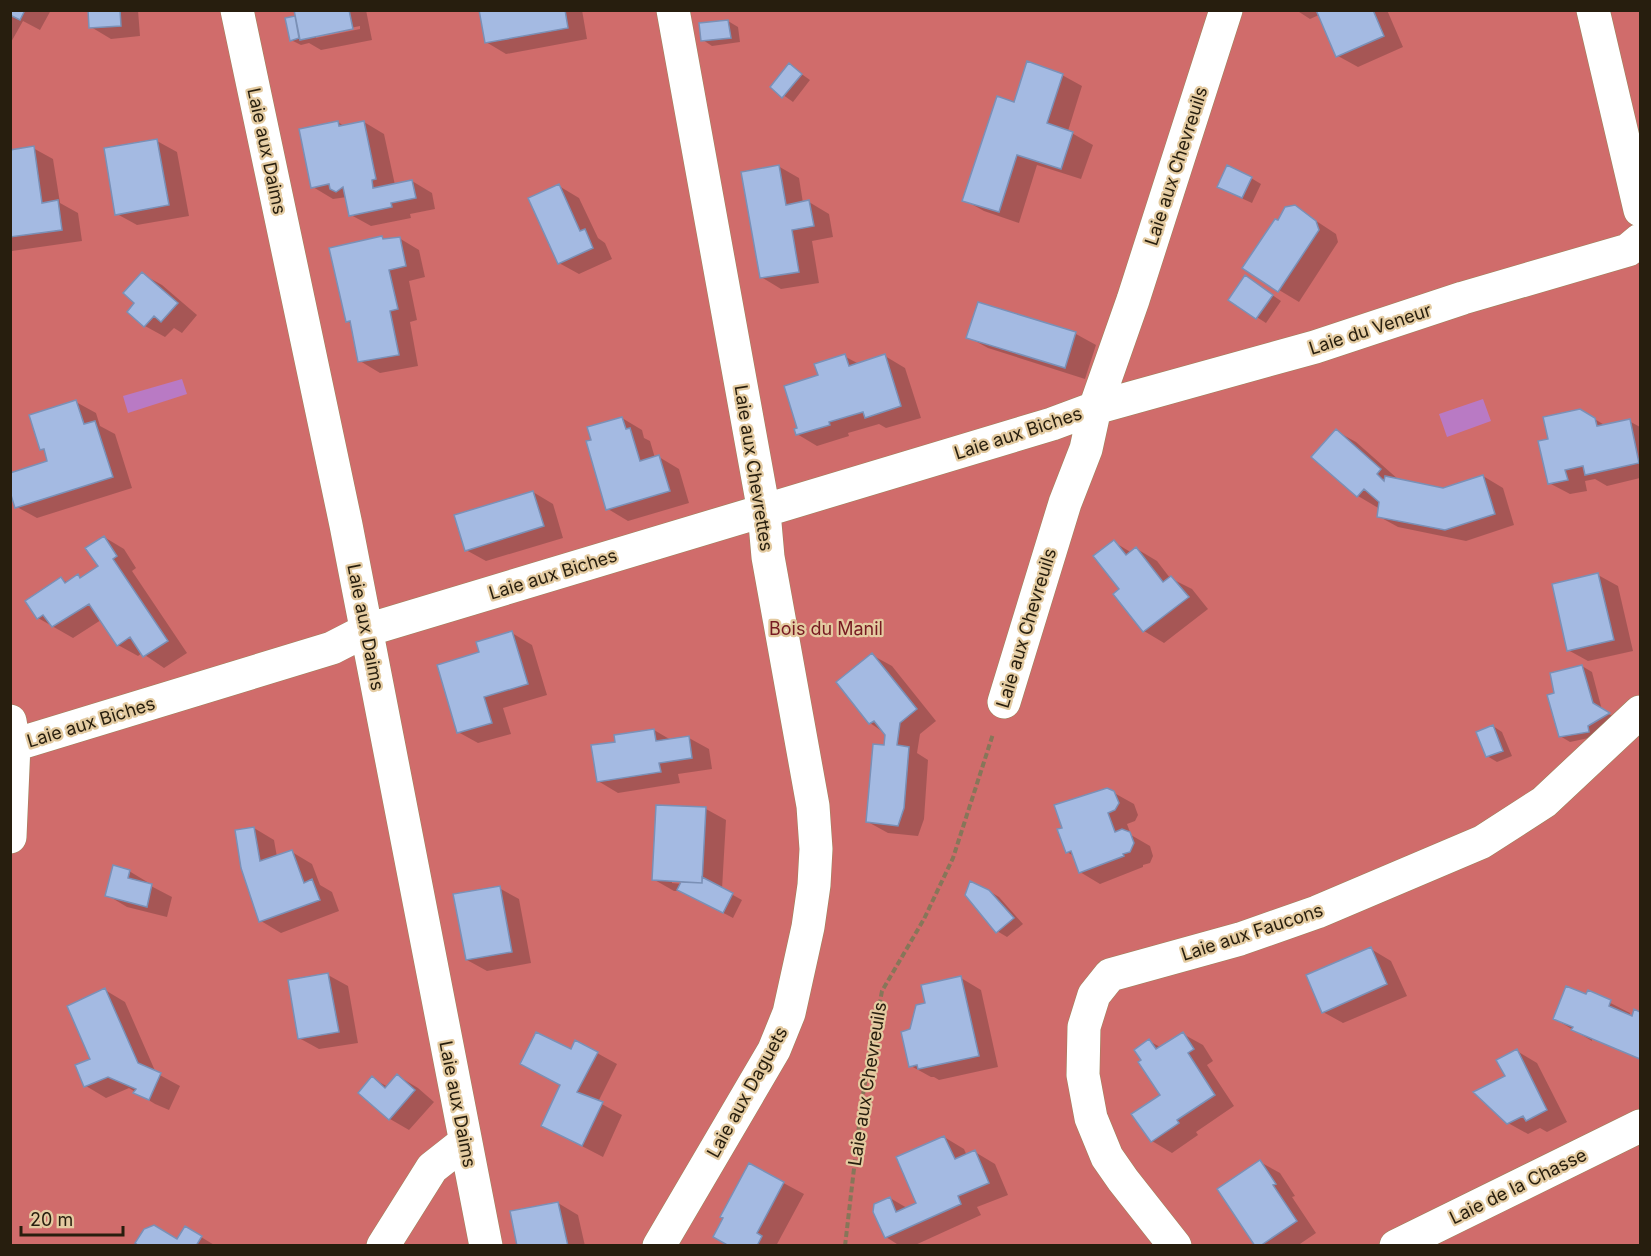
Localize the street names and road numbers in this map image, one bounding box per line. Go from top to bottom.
street label: Laie aux Chevreuils [1140,84,1212,248]
street label: Laie aux Daims [243,86,291,216]
street label: Laie du Veneur [1306,299,1434,359]
street label: Laie aux Chevrettes [730,383,778,553]
street label: Laie aux Biches [952,402,1084,464]
street label: Laie aux Biches [486,545,620,603]
street label: Laie aux Chevreuils [992,546,1060,710]
street label: Laie aux Daims [343,562,389,692]
street label: Laie aux Biches [24,693,158,751]
street label: Laie aux Faucons [1178,899,1326,965]
street label: Laie aux Chevreuils [844,1001,890,1167]
street label: Laie aux Daguets [702,1023,792,1161]
street label: Laie aux Daims [435,1039,481,1169]
street label: Laie de la Chasse [1446,1144,1590,1228]

